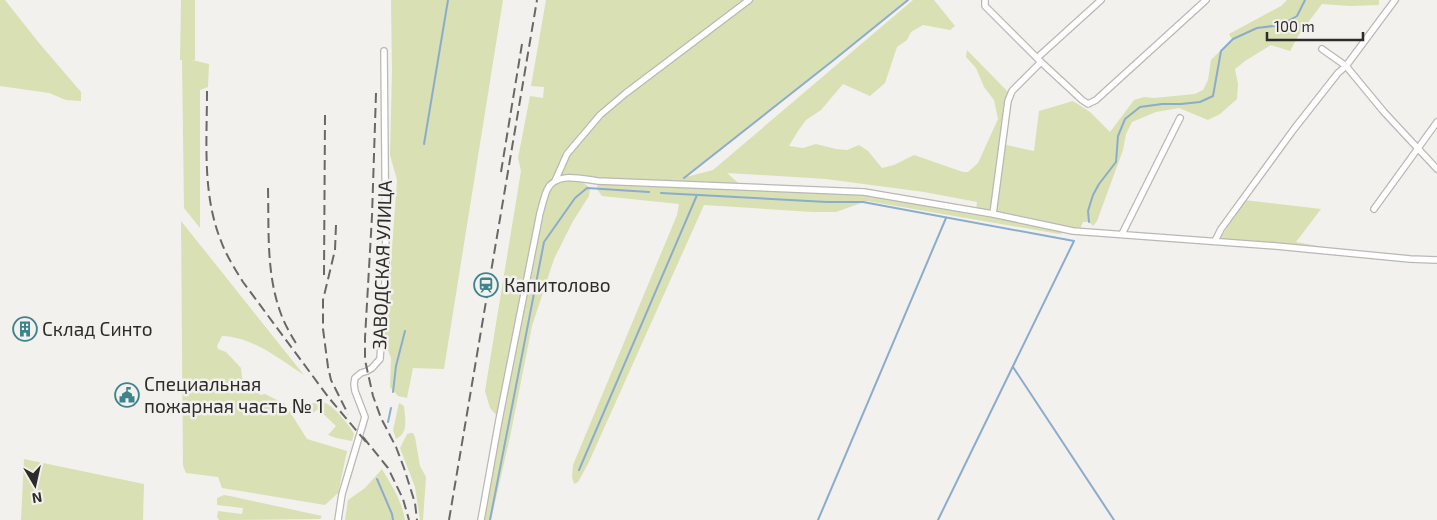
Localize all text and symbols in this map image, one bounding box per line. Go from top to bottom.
scale bar [1267,10,1363,42]
text: 100 m [1274,17,1315,35]
street label: ЗАВОДСКАЯ УЛИЦА [367,180,396,350]
station icon: Капитолово [473,272,499,298]
place label: Капитолово [504,273,611,296]
building icon: Склад Синто [12,316,38,342]
place label: Склад Синто [42,317,153,340]
place label: Специальная пожарная часть № 1 [144,372,324,417]
public building icon: Специальная пожарная часть № 1 [114,382,140,408]
north arrow [10,460,60,510]
text: N [31,489,43,508]

